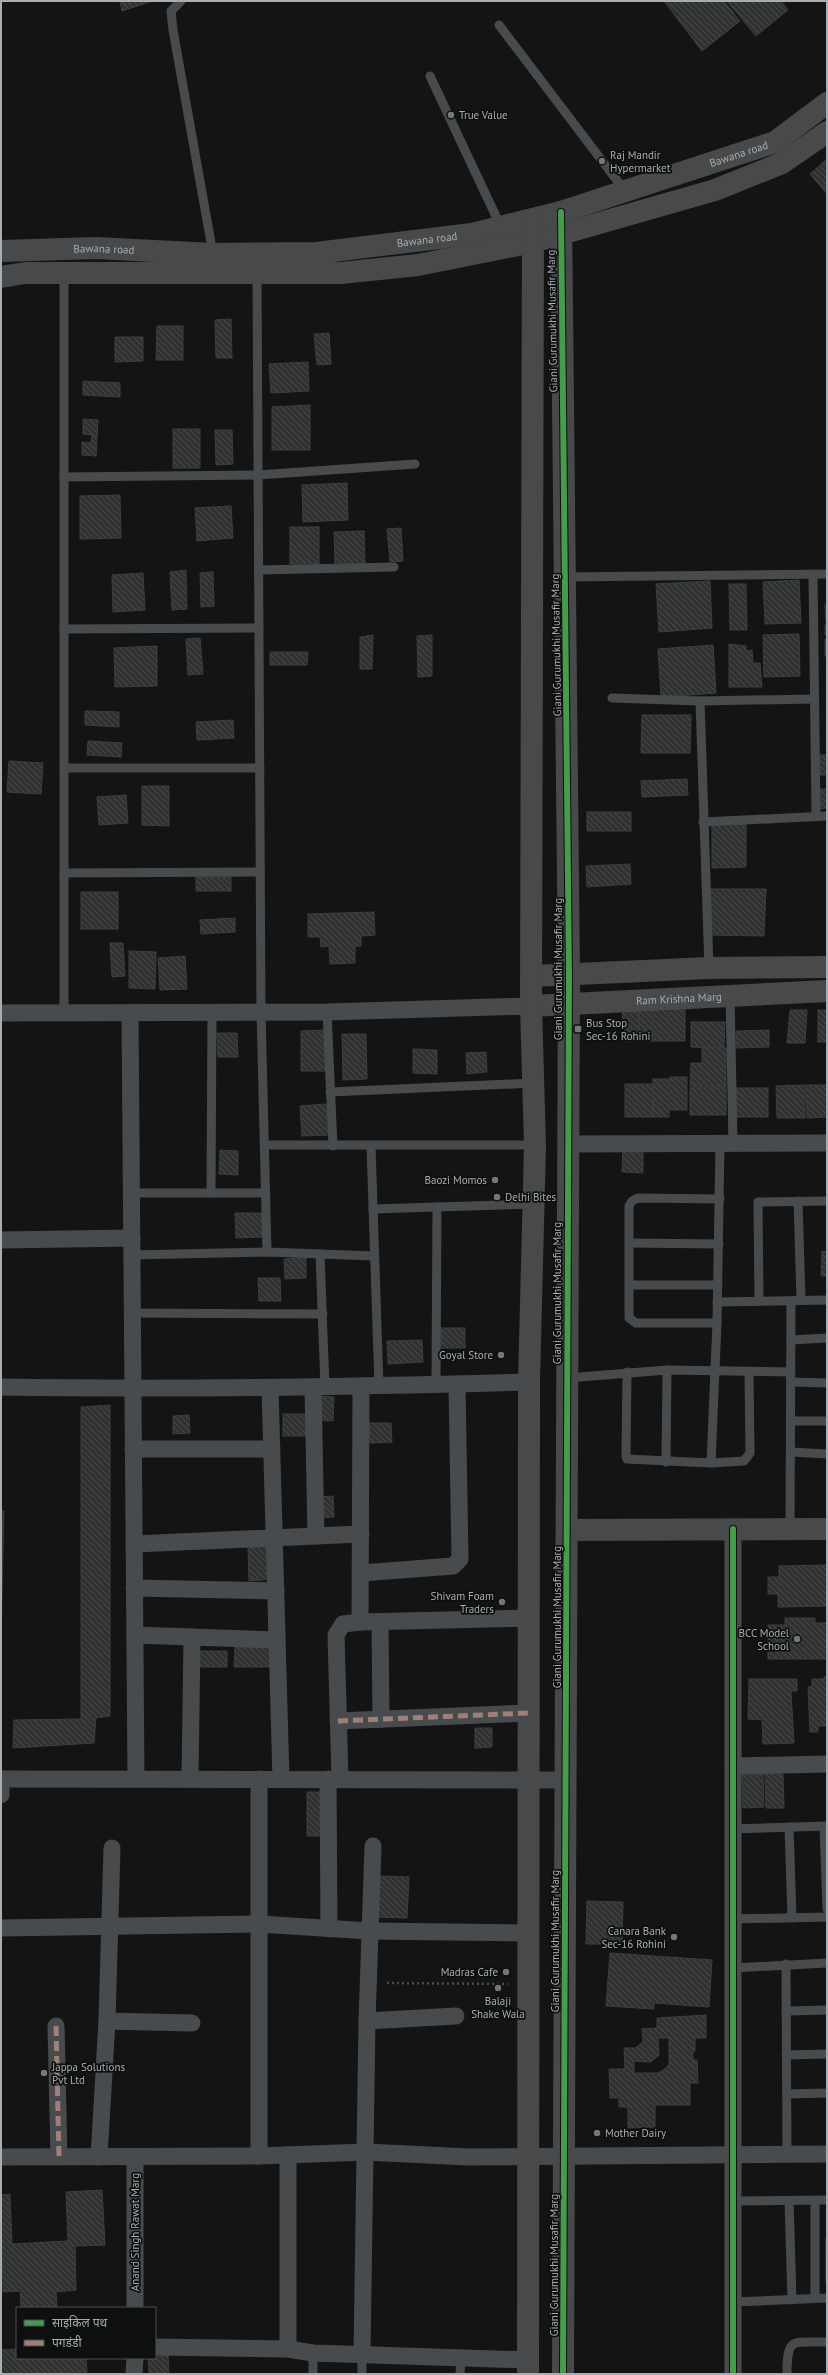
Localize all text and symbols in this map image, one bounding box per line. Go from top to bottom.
place label: True Value [459,108,508,122]
marker: True Value [446,110,456,120]
street label: Bawana road [708,138,770,170]
place label: Raj Mandir Hypermarket [610,148,671,175]
marker: Raj Mandir Hypermarket [597,156,607,166]
street label: Bawana road [396,229,458,250]
street label: Bawana road [73,241,135,257]
street label: Giani Gurumukhi Musafir Marg [544,250,560,392]
street label: Giani Gurumukhi Musafir Marg [548,574,564,716]
street label: Giani Gurumukhi Musafir Marg [551,898,565,1040]
street label: Ram Krishna Marg [636,989,722,1008]
place label: Bus Stop Sec-16 Rohini [586,1016,651,1043]
marker: Bus Stop Sec-16 Rohini [573,1024,583,1034]
place label: Baozi Momos [425,1173,487,1187]
marker: Baozi Momos [490,1175,500,1185]
place label: Delhi Bites [505,1190,556,1204]
marker: Delhi Bites [492,1192,502,1202]
street label: Giani Gurumukhi Musafir Marg [550,1222,564,1364]
place label: Goyal Store [439,1348,493,1362]
marker: Goyal Store [496,1350,506,1360]
street label: Giani Gurumukhi Musafir Marg [550,1546,564,1688]
place label: Shivam Foam Traders [431,1589,494,1616]
marker: Shivam Foam Traders [497,1597,507,1607]
place label: BCC Model School [738,1626,790,1653]
marker: BCC Model School [792,1634,802,1644]
street label: Giani Gurumukhi Musafir Marg [548,1870,562,2012]
place label: Canara Bank Sec-16 Rohini [602,1924,667,1951]
marker: Canara Bank Sec-16 Rohini [669,1932,679,1942]
place label: Madras Cafe [441,1965,498,1979]
marker: Madras Cafe [501,1967,511,1977]
marker: Balaji Shake Wala [493,1983,503,1993]
place label: Balaji Shake Wala [471,1994,525,2021]
place label: Jappa Solutions Pvt Ltd [51,2060,125,2087]
marker: Jappa Solutions Pvt Ltd [39,2068,49,2078]
place label: Mother Dairy [605,2126,667,2140]
marker: Mother Dairy [592,2128,602,2138]
street label: Anand Singh Rawat Marg [128,2173,142,2291]
street label: Giani Gurumukhi Musafir Marg [547,2194,561,2336]
legend [16,2307,156,2359]
text: साइकिल पथ [52,2315,108,2330]
text: पगडंडी [52,2335,82,2350]

